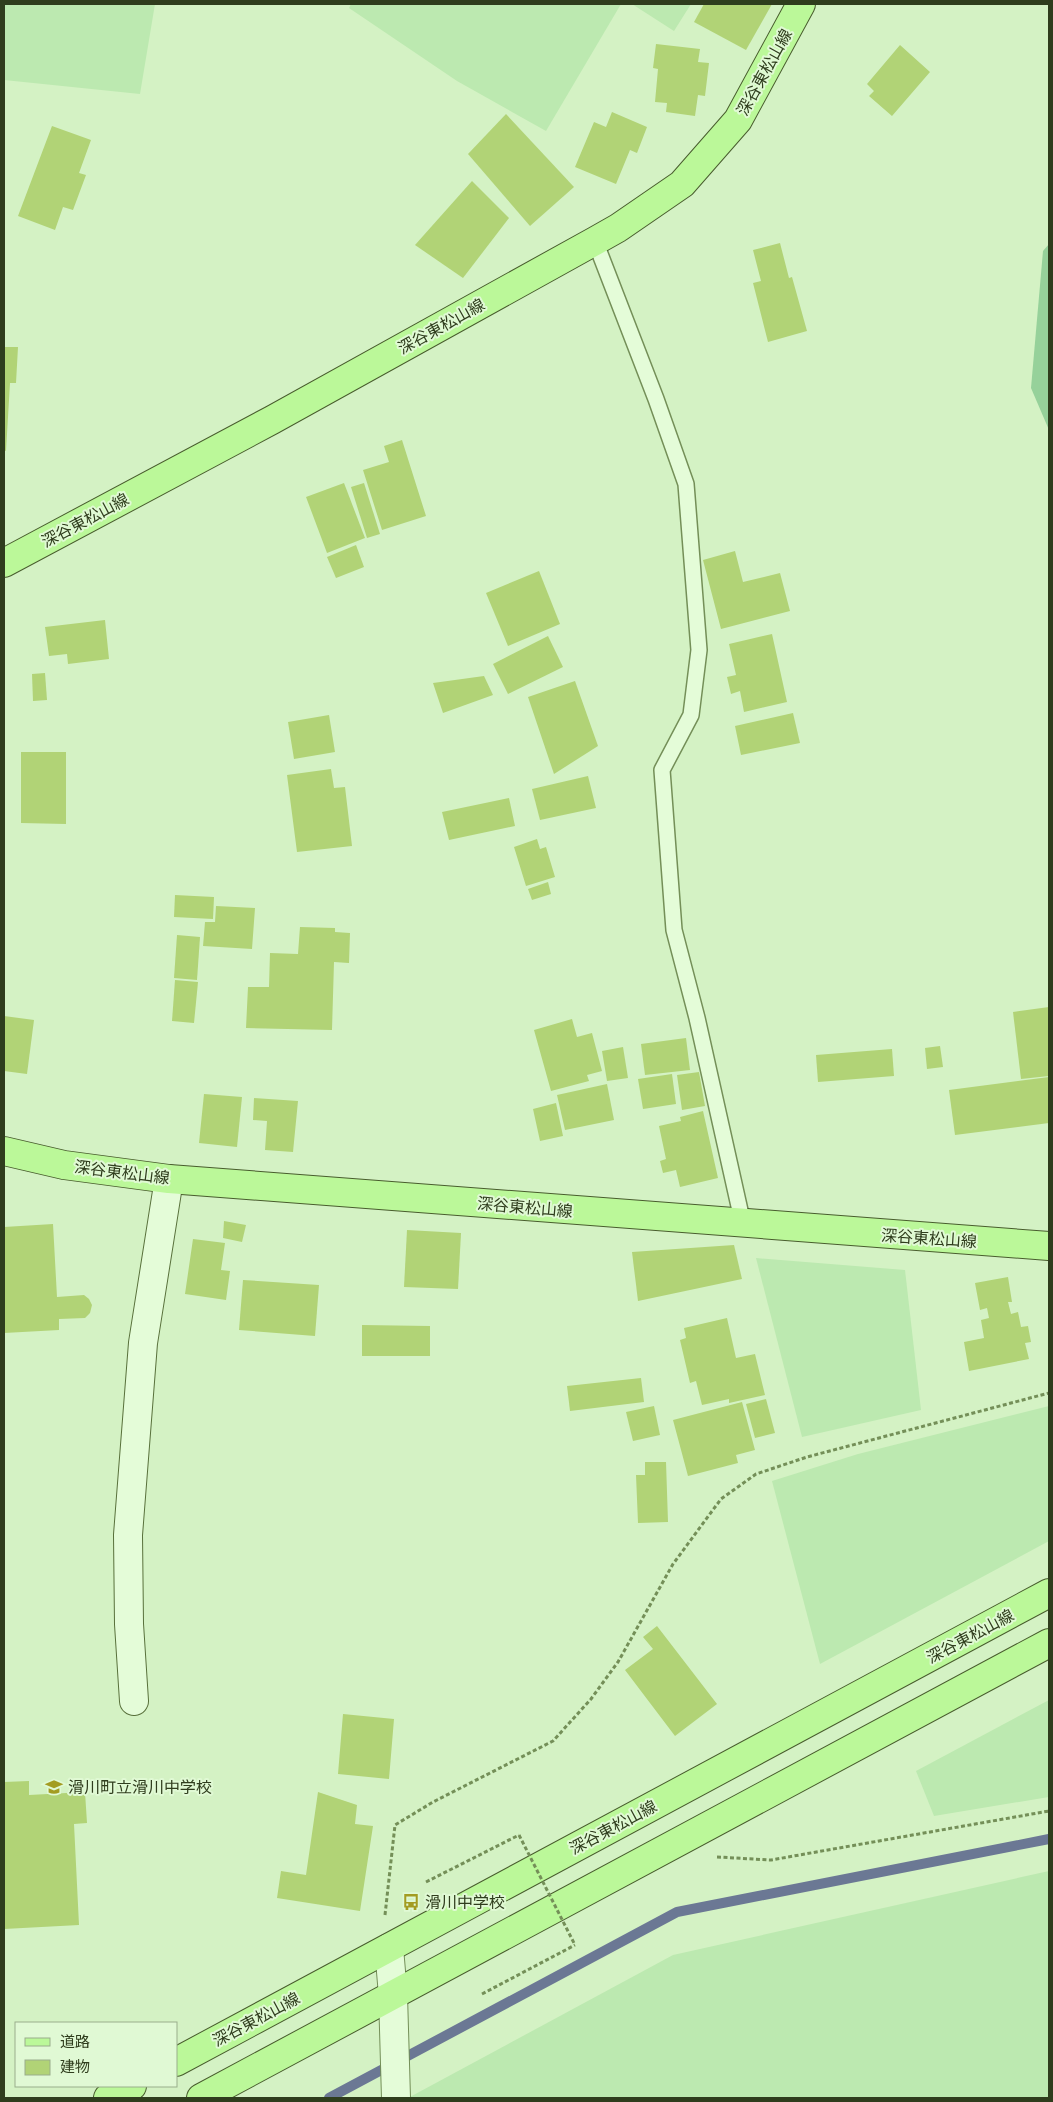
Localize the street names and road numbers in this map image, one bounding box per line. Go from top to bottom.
street label: 深谷東松山線 [731,25,797,119]
street label: 深谷東松山線 [394,293,488,359]
street label: 深谷東松山線 [37,488,133,552]
street label: 深谷東松山線 [73,1155,171,1189]
street label: 深谷東松山線 [476,1192,574,1222]
street label: 深谷東松山線 [880,1224,978,1252]
street label: 深谷東松山線 [922,1604,1018,1668]
street label: 深谷東松山線 [565,1795,661,1859]
street label: 深谷東松山線 [208,1987,304,2051]

